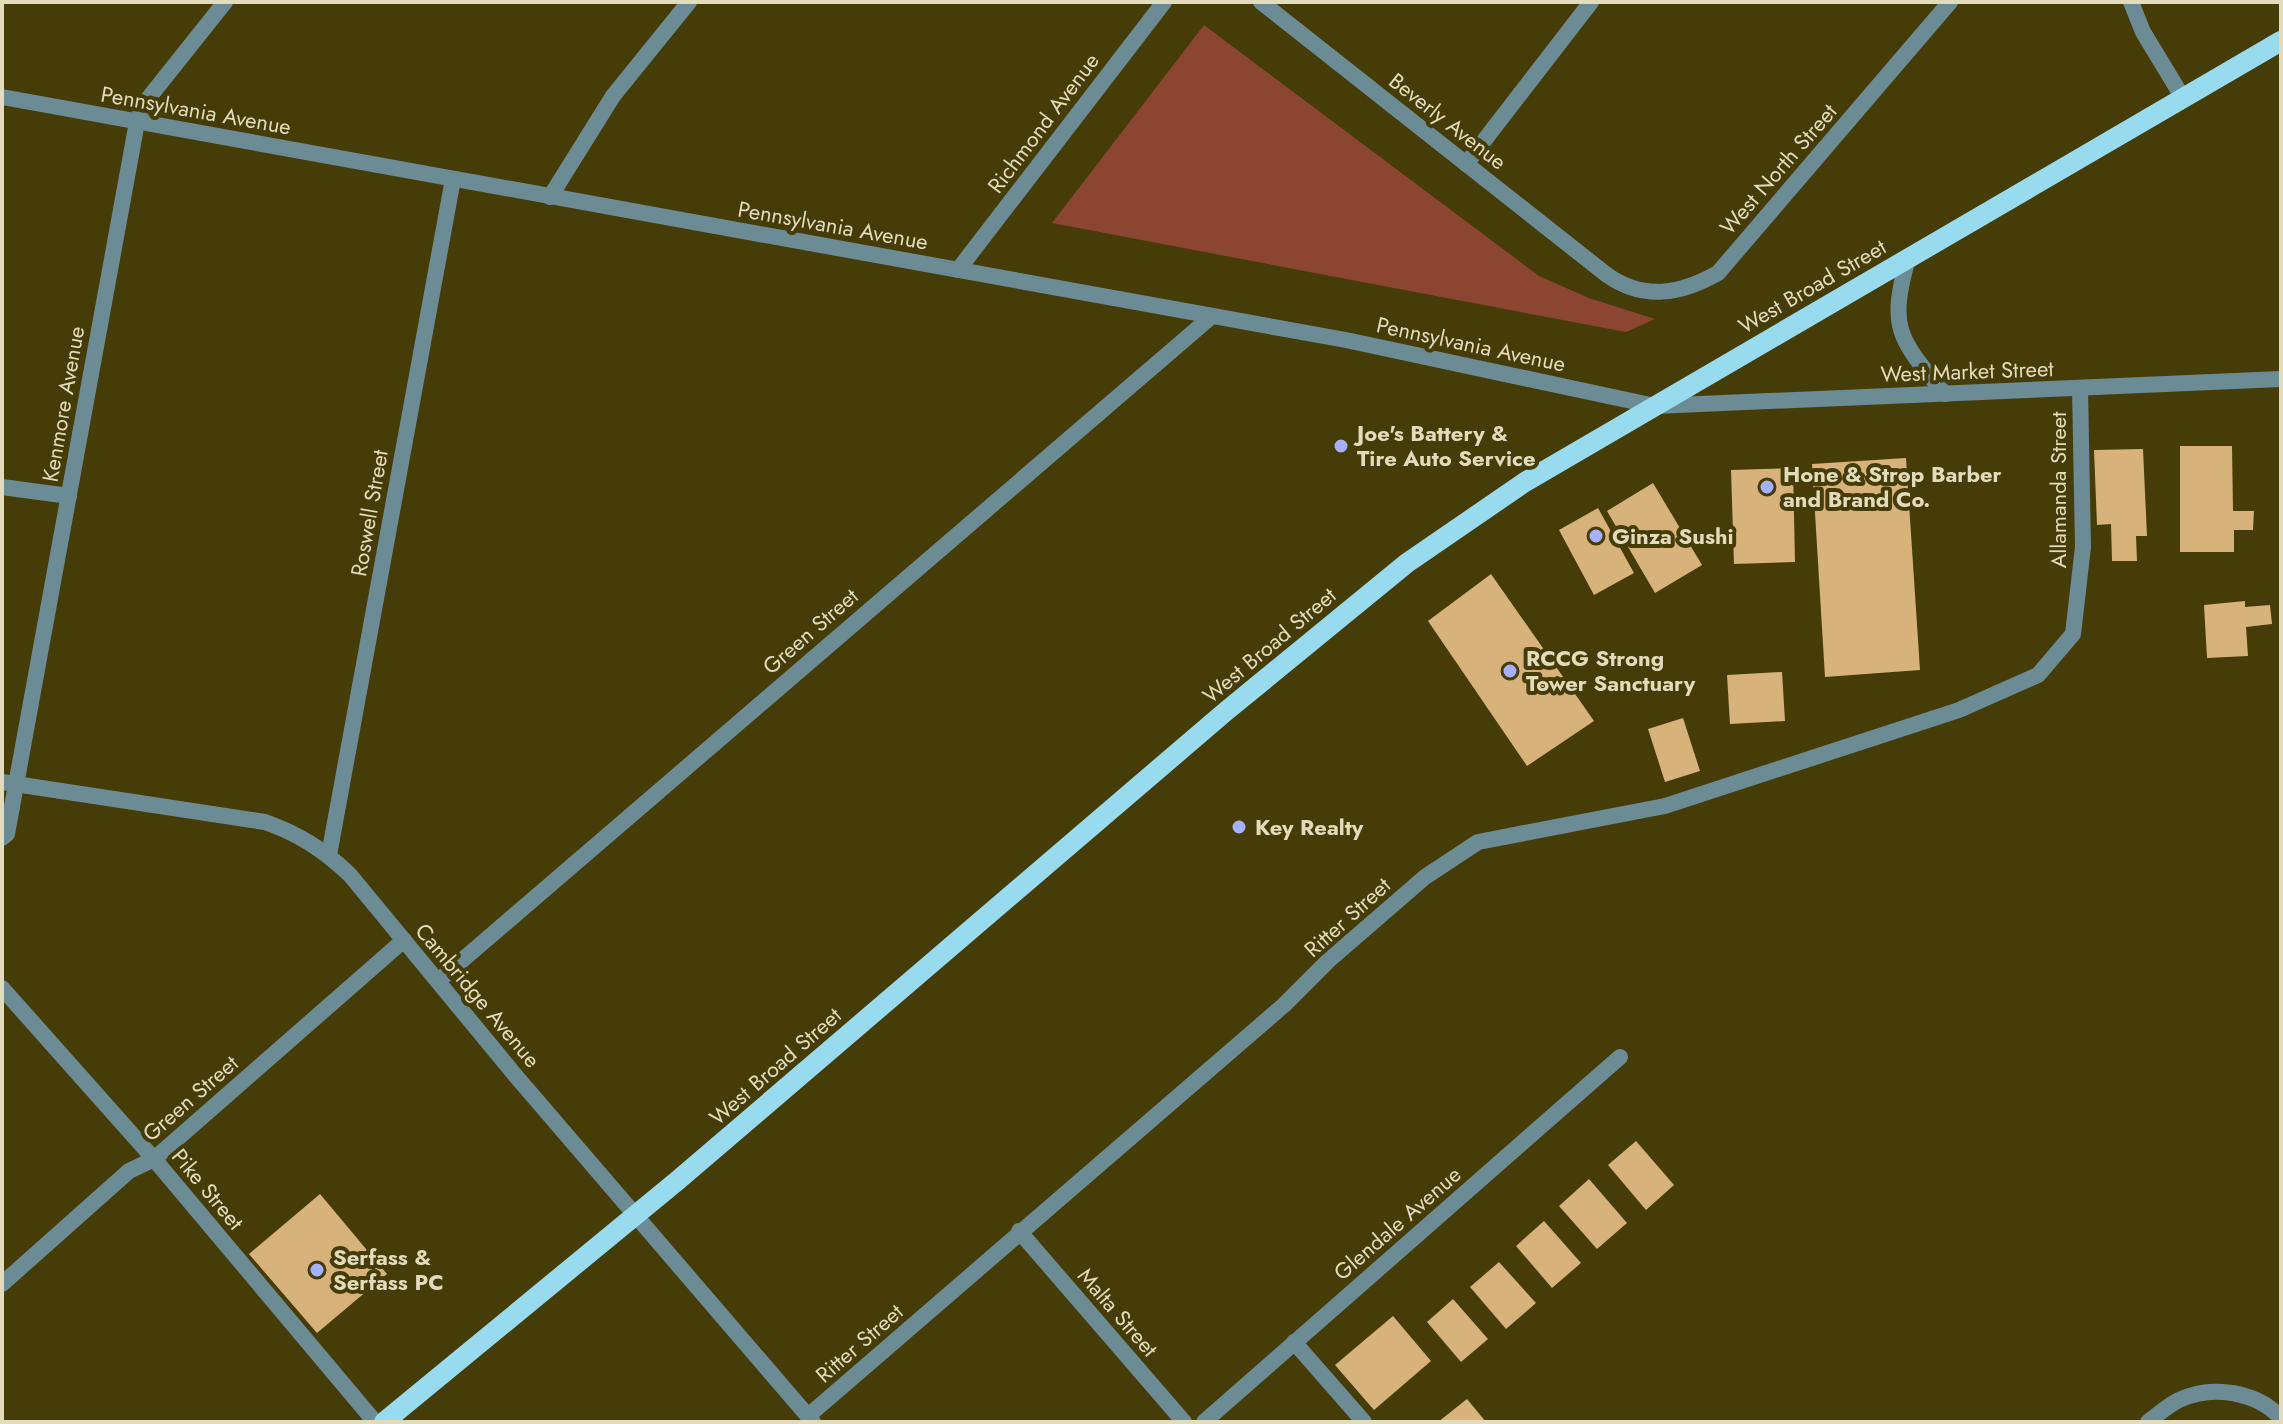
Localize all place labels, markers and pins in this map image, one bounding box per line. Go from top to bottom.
place label: Joe's Battery & Tire Auto Service [1353,417,1536,474]
marker: Joe's Battery & Tire Auto Service [1332,437,1350,455]
place label: Hone & Strop Barber and Brand Co. [1783,458,2002,515]
marker: Hone & Strop Barber and Brand Co. [1758,478,1776,496]
place label: Ginza Sushi [1612,520,1734,552]
marker: Ginza Sushi [1587,527,1605,545]
place label: RCCG Strong Tower Sanctuary [1526,642,1696,699]
marker: RCCG Strong Tower Sanctuary [1501,662,1519,680]
place label: Key Realty [1255,811,1364,843]
marker: Key Realty [1230,818,1248,836]
place label: Serfass & Serfass PC [333,1241,444,1298]
marker: Serfass & Serfass PC [308,1261,326,1279]

